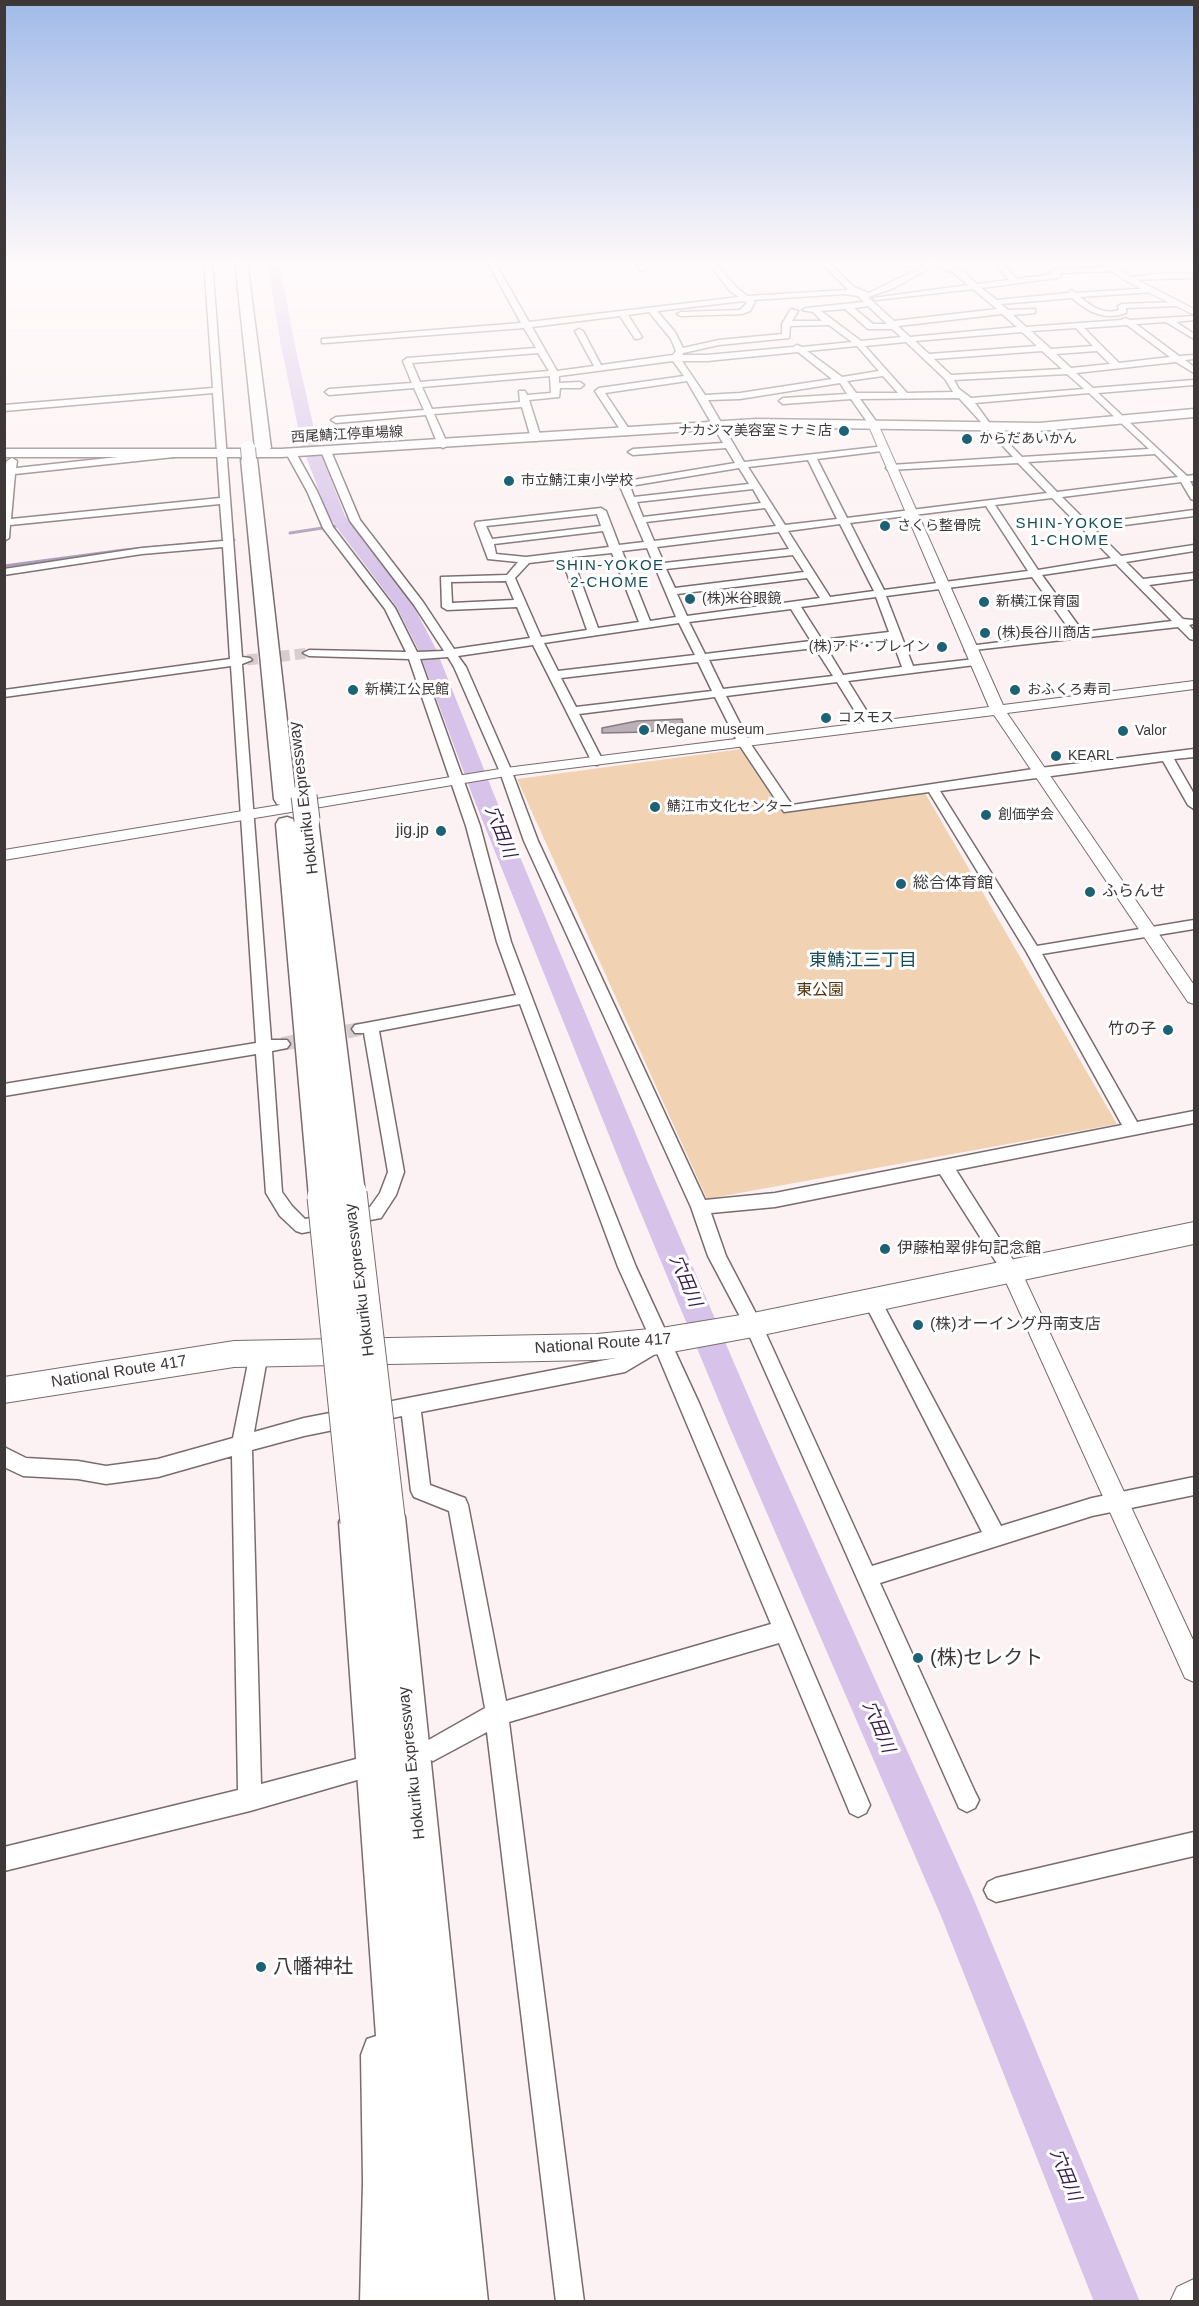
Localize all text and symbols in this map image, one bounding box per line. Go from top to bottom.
place label: ナカジマ美容室ミナミ店 [678,423,832,439]
street label: 西尾鯖江停車場線 [291,424,403,446]
marker: ナカジマ美容室ミナミ店 [837,424,851,438]
place label: からだあいかん [979,431,1077,447]
marker: からだあいかん [960,432,974,446]
place label: 市立鯖江東小学校 [521,473,633,489]
marker: 市立鯖江東小学校 [502,474,516,488]
district label: SHIN-YOKOE 1-CHOME [1015,515,1125,550]
place label: さくら整骨院 [897,518,981,534]
marker: さくら整骨院 [878,519,892,533]
district label: SHIN-YOKOE 2-CHOME [555,557,665,592]
place label: (株)米谷眼鏡 [702,591,781,607]
marker: (株)米谷眼鏡 [683,592,697,606]
place label: 新横江保育園 [996,594,1080,610]
marker: 新横江保育園 [977,595,991,609]
place label: (株)長谷川商店 [997,625,1090,641]
marker: (株)長谷川商店 [978,626,992,640]
place label: (株)アド・ブレイン [809,639,930,655]
marker: (株)アド・ブレイン [935,640,949,654]
place label: 新横江公民館 [365,682,449,698]
place label: おふくろ寿司 [1027,682,1111,698]
marker: 新横江公民館 [346,683,360,697]
marker: おふくろ寿司 [1008,683,1022,697]
place label: コスモス [838,710,894,726]
marker: コスモス [819,711,833,725]
street label: Hokuriku Expressway [285,720,323,876]
place label: Megane museum [656,722,764,738]
marker: Megane museum [637,723,651,737]
place label: Valor [1135,723,1167,739]
marker: Valor [1116,724,1130,738]
place label: KEARL [1068,748,1114,764]
marker: KEARL [1049,749,1063,763]
place label: 鯖江市文化センター [667,799,793,815]
marker: 鯖江市文化センター [648,800,662,814]
water label: 穴田川 [480,803,520,861]
place label: 創価学会 [998,807,1054,823]
marker: 創価学会 [979,808,993,822]
place label: jig.jp [396,821,429,841]
marker: jig.jp [434,824,448,838]
place label: 総合体育館 [913,874,993,894]
marker: 総合体育館 [894,877,908,891]
place label: ふらんせ [1102,882,1166,902]
marker: ふらんせ [1083,885,1097,899]
district label: 東鯖江三丁目 [809,950,917,972]
park label: 東公園 [796,981,844,1001]
place label: 竹の子 [1108,1020,1156,1040]
marker: 竹の子 [1161,1023,1175,1037]
street label: Hokuriku Expressway [341,1202,379,1358]
place label: 伊藤柏翠俳句記念館 [897,1239,1041,1259]
marker: 伊藤柏翠俳句記念館 [878,1242,892,1256]
water label: 穴田川 [665,1252,705,1310]
place label: (株)オーイング丹南支店 [930,1315,1101,1335]
marker: (株)オーイング丹南支店 [911,1318,925,1332]
street label: National Route 417 [534,1330,672,1358]
street label: National Route 417 [50,1352,188,1392]
place label: (株)セレクト [930,1646,1043,1670]
marker: (株)セレクト [911,1651,925,1665]
street label: Hokuriku Expressway [394,1686,430,1840]
water label: 穴田川 [858,1698,898,1756]
place label: 八幡神社 [273,1955,353,1979]
marker: 八幡神社 [254,1960,268,1974]
water label: 穴田川 [1045,2146,1085,2204]

